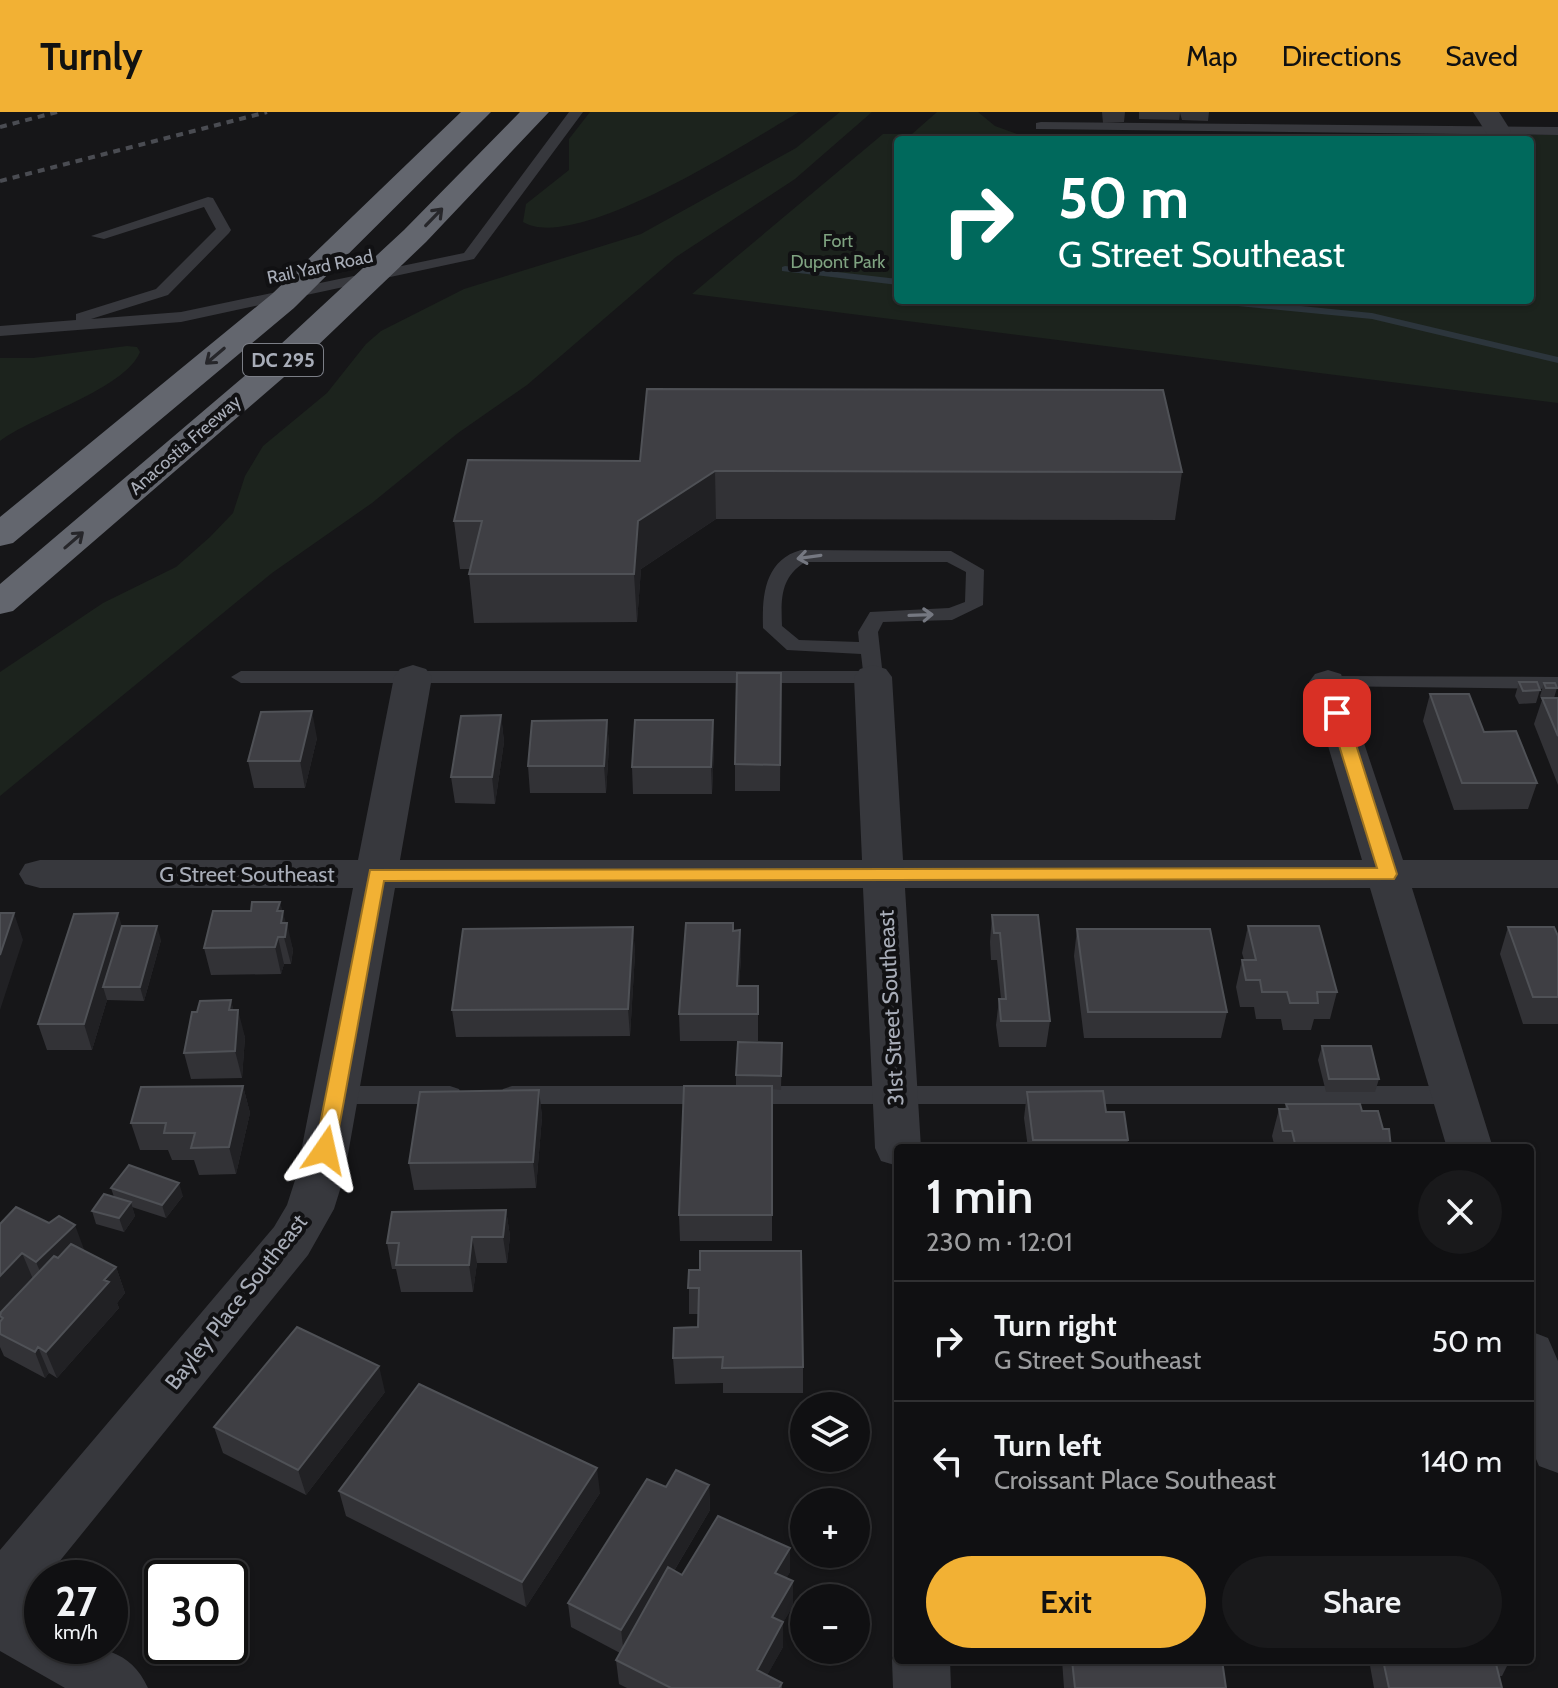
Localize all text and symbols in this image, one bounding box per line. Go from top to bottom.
text: Turnly [40,33,143,80]
text: Map [1186,39,1238,73]
text: Directions [1282,39,1401,73]
text: Saved [1445,39,1518,73]
text: 50 m [1058,164,1189,232]
icon: right [926,168,1030,272]
one-way arrow [424,207,443,227]
park label: Fort Dupont Park [791,230,886,273]
text: G Street Southeast [1058,232,1345,276]
street label: Rail Yard Road [265,245,375,289]
road number: DC 295 [243,344,323,376]
one-way arrow [206,347,226,365]
street label: Anacostia Freeway [125,391,245,499]
one-way arrow [63,531,83,549]
one-way arrow [796,550,822,565]
one-way arrow [907,607,934,622]
pin [1303,679,1371,747]
icon: arrive [1315,691,1359,735]
street label: G Street Southeast [159,861,335,888]
street label: 31st Street Southeast [872,909,910,1107]
position arrow [283,1108,367,1192]
text: 1 min [926,1167,1033,1225]
button: close [1418,1170,1502,1254]
street label: Bayley Place Southeast [159,1208,313,1395]
text: 230 m · 12:01 [926,1226,1073,1258]
text: Turn right [994,1307,1117,1344]
icon: right [926,1319,970,1363]
text: 50 m [1432,1323,1502,1360]
text: G Street Southeast [994,1344,1201,1376]
map controls [790,1392,870,1664]
button: layers [790,1392,870,1472]
text: Turn left [994,1427,1102,1464]
icon: left [926,1439,970,1483]
text: 140 m [1421,1443,1502,1480]
text: Croissant Place Southeast [994,1464,1276,1496]
button: + [790,1488,870,1568]
button: Exit [926,1556,1206,1648]
button: Share [1222,1556,1502,1648]
speed limit sign: 30 [144,1560,248,1664]
text: 27 [55,1577,97,1626]
button: − [790,1584,870,1664]
text: km/h [54,1620,98,1644]

